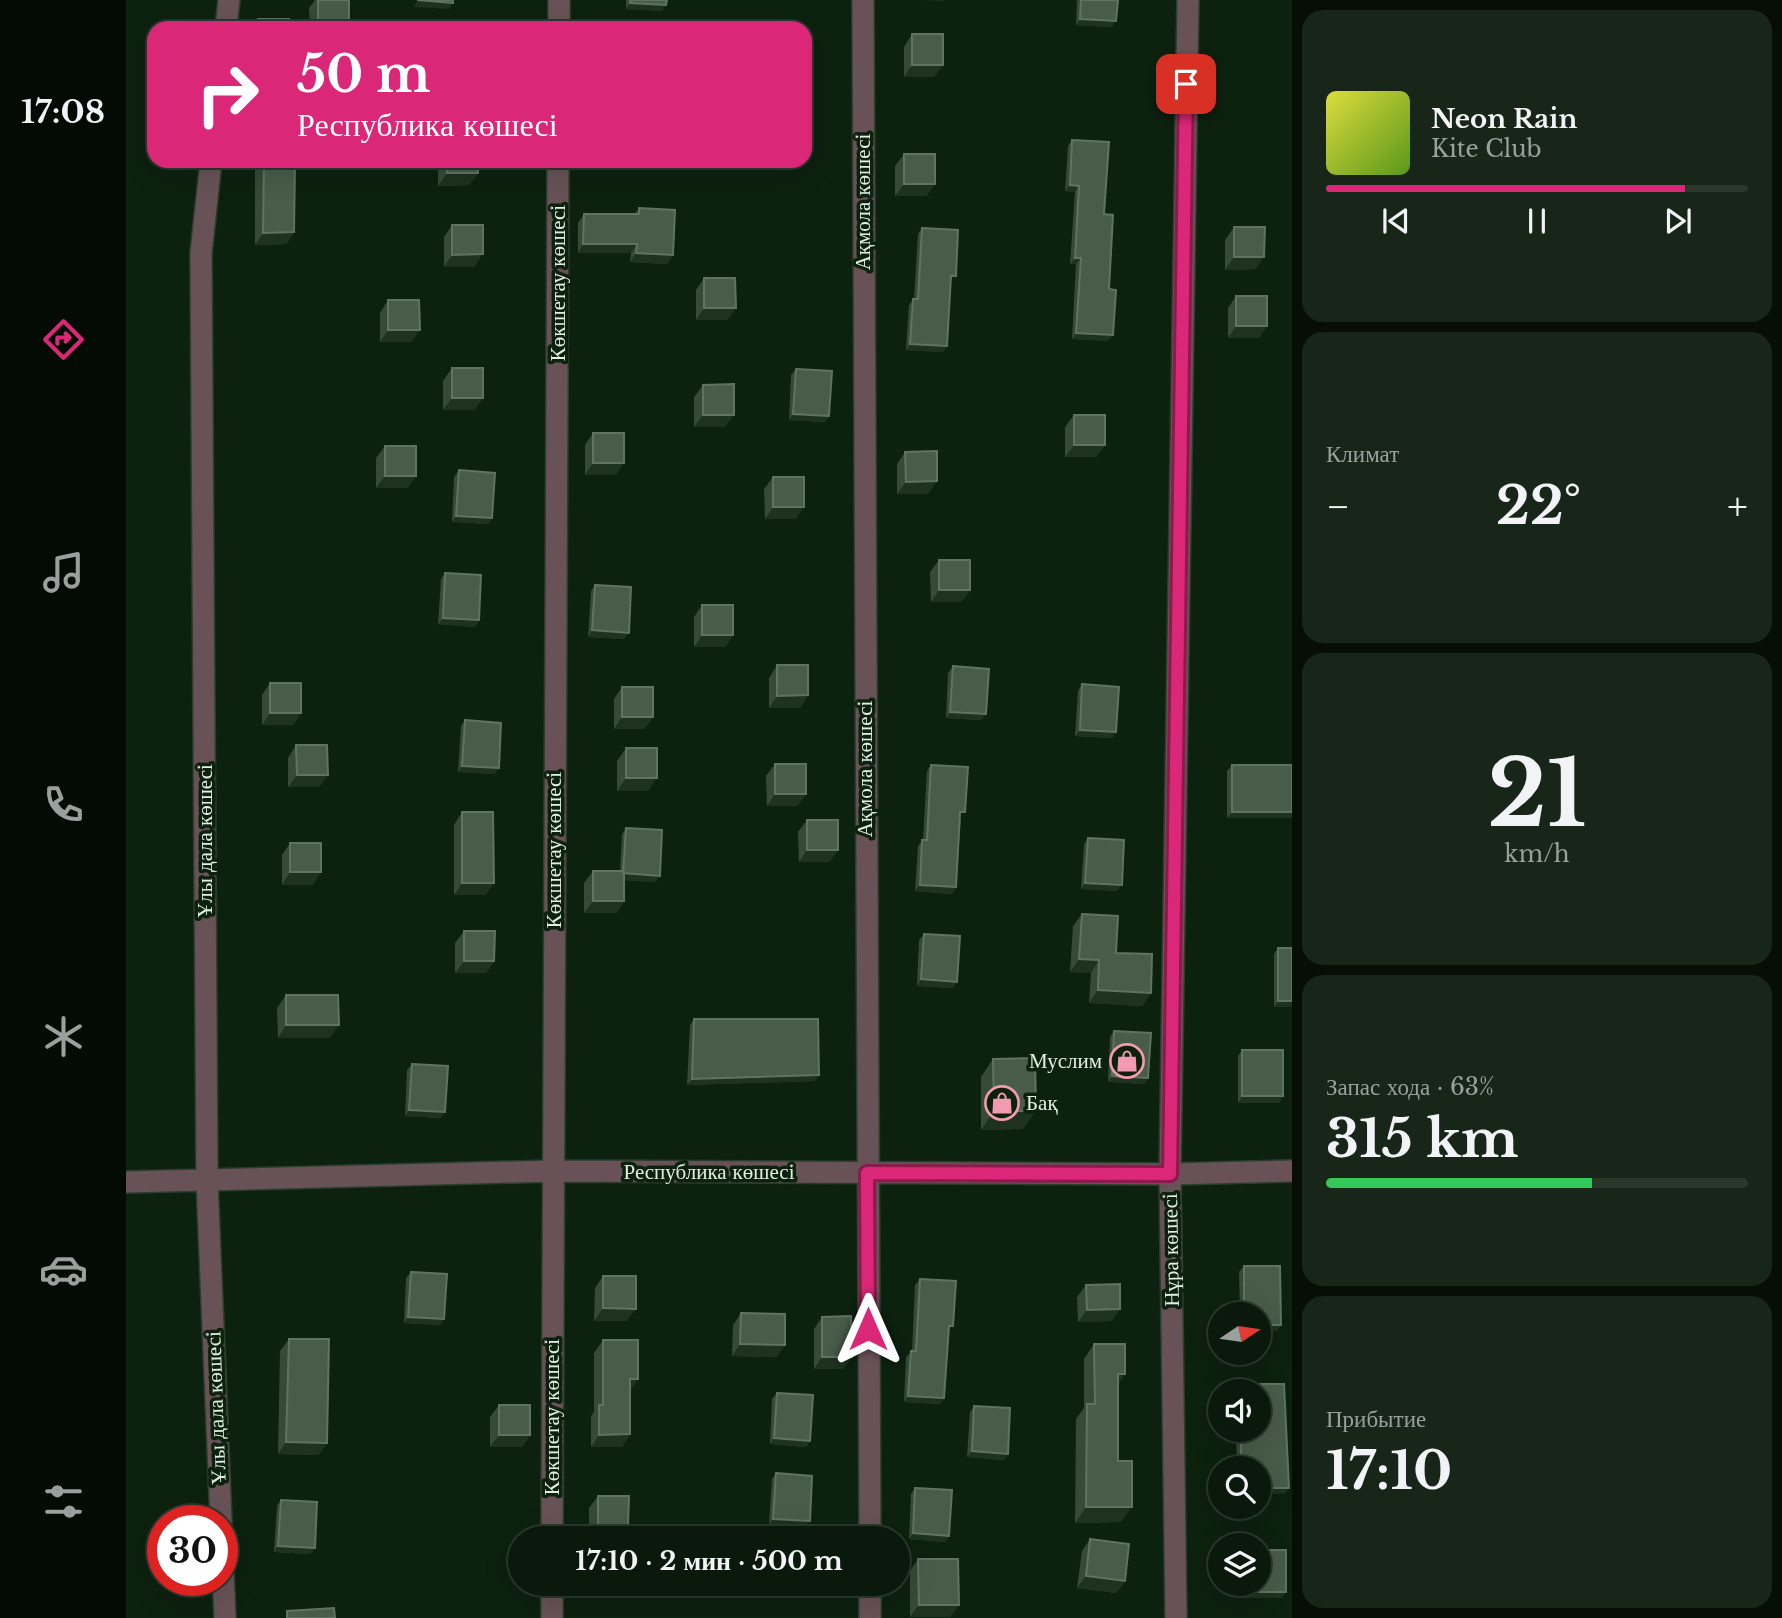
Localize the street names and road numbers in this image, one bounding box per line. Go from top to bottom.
street label: Ақмола көшесі [850,134,876,270]
street label: Көкшетау көшесі [545,205,571,361]
street label: Ақмола көшесі [852,701,878,837]
street label: Ұлы дала көшесі [192,764,218,918]
street label: Көкшетау көшесі [541,772,567,928]
street label: Республика көшесі [623,1159,795,1185]
street label: Нұра көшесі [1157,1193,1185,1307]
street label: Ұлы дала көшесі [200,1331,232,1485]
street label: Көкшетау көшесі [539,1339,565,1495]

